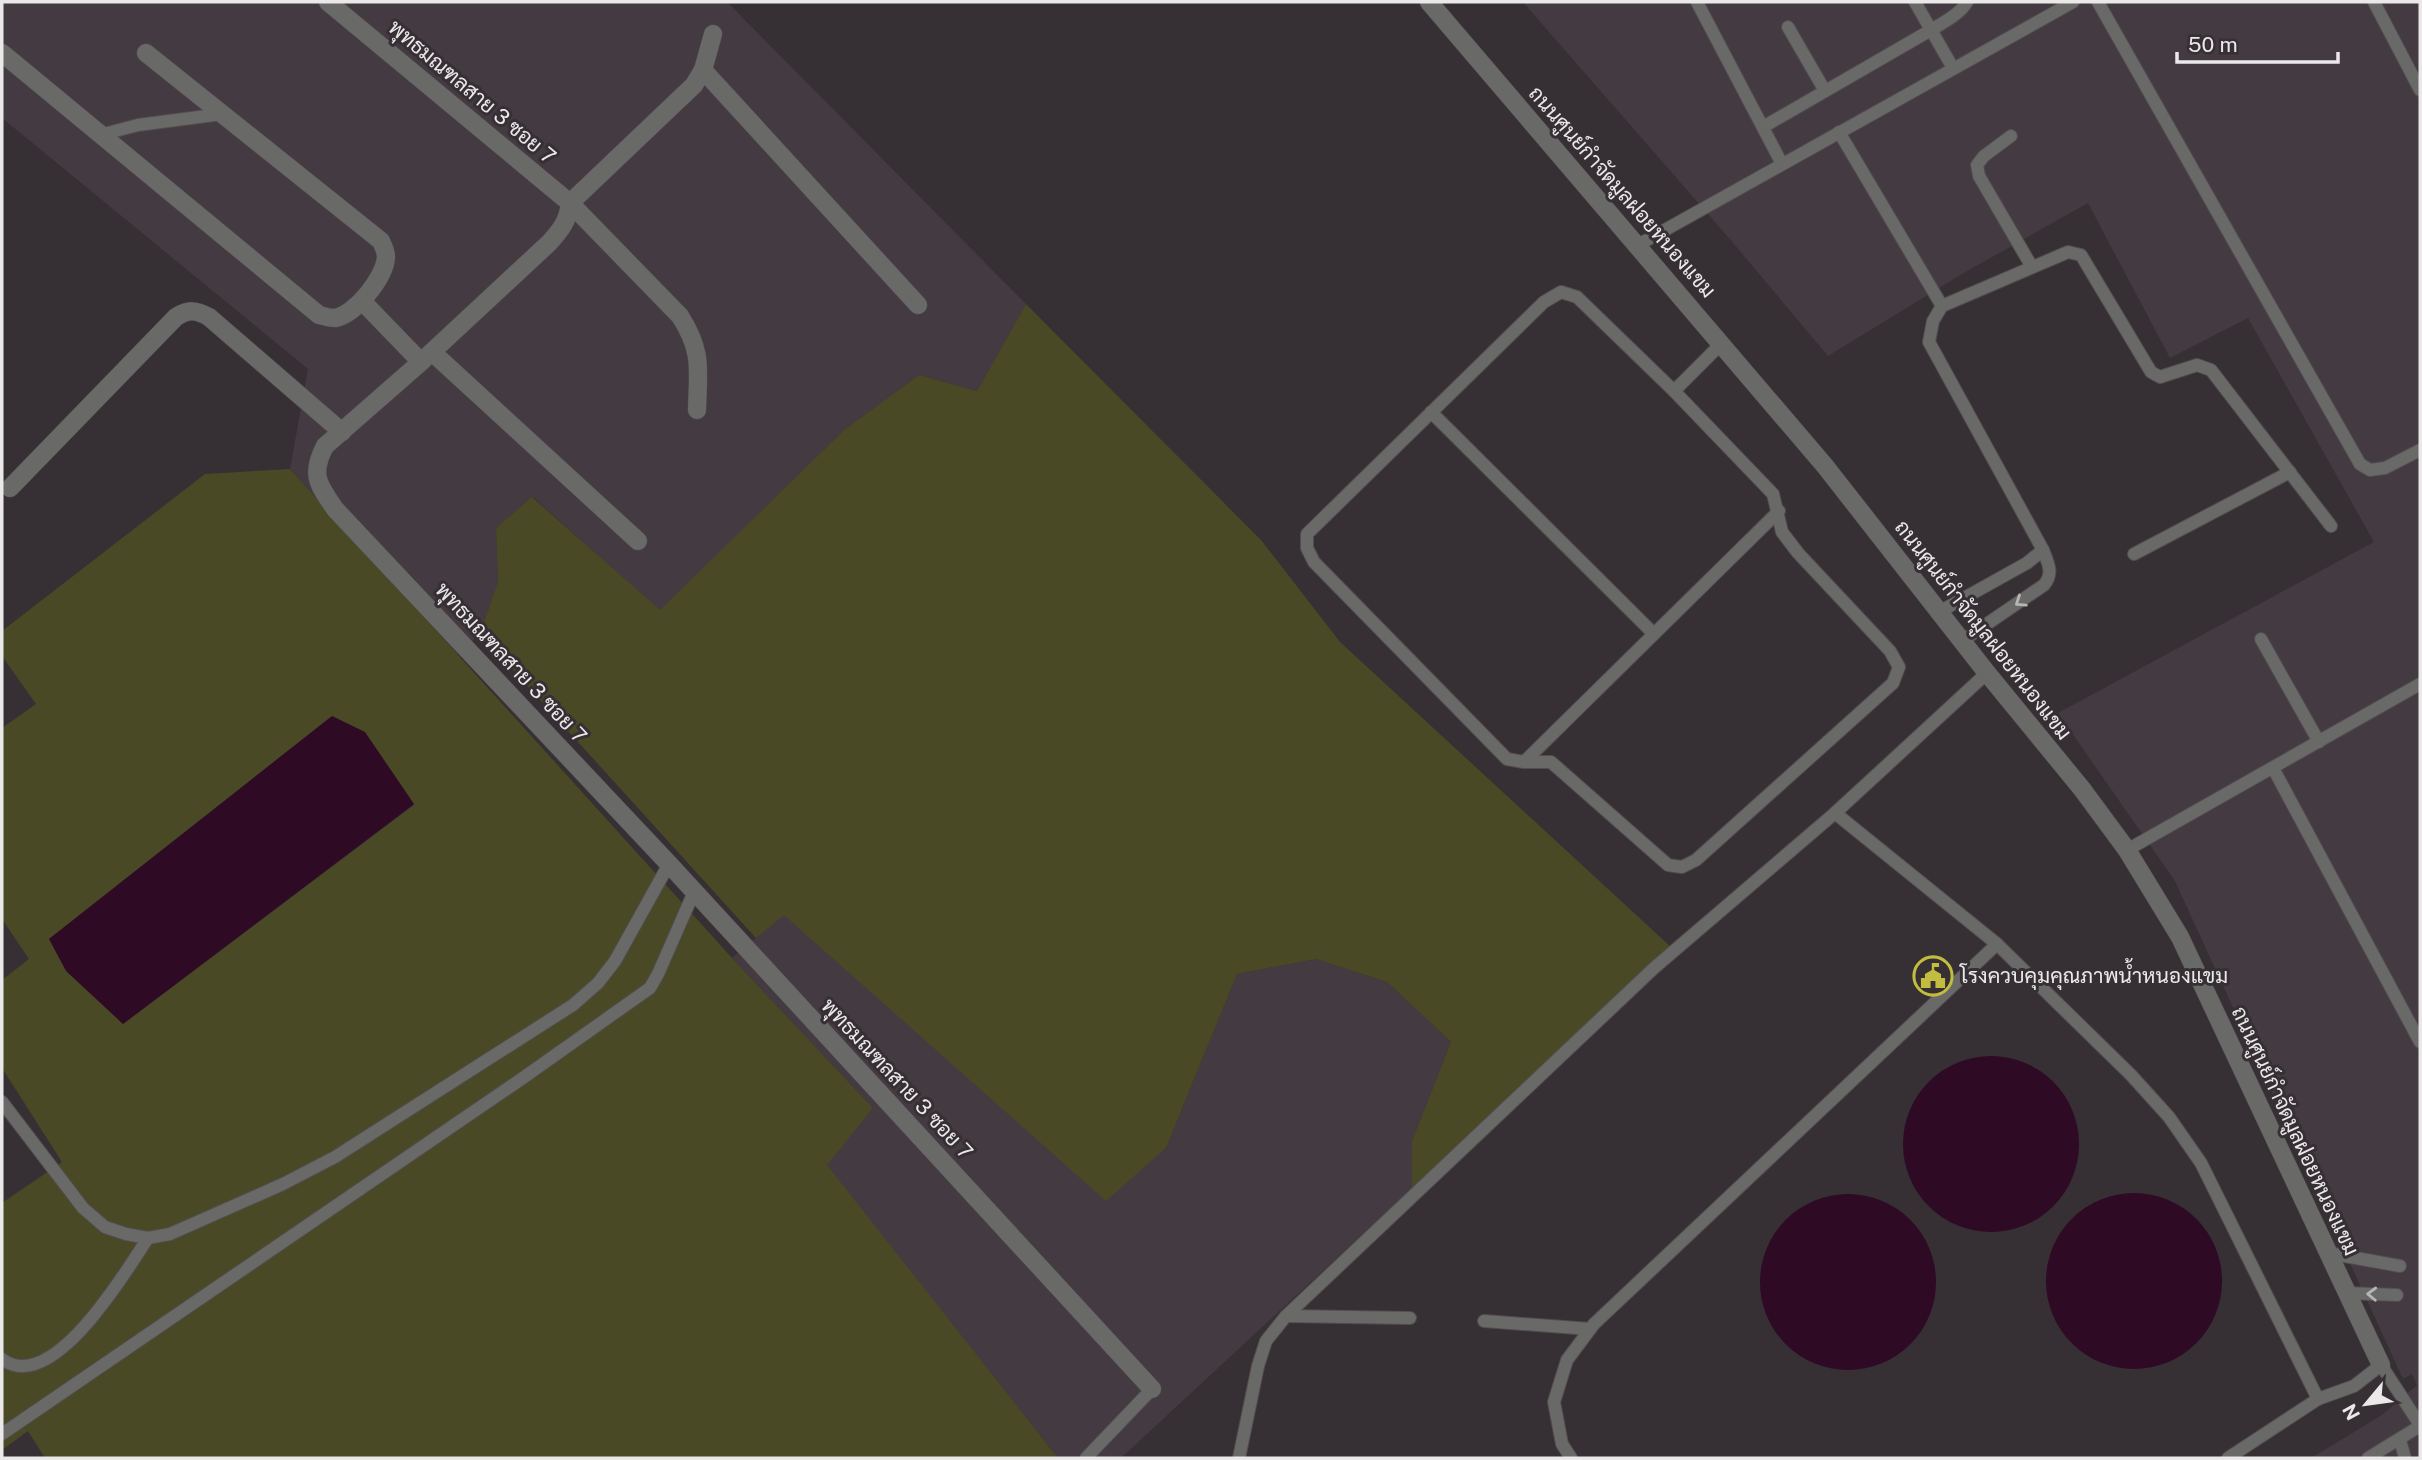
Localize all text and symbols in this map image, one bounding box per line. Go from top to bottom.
street label: พุทธมณฑลสาย 3 ซอย 7 [382,14,561,170]
scale bar [2177,21,2338,65]
text: 50 m [2188,32,2238,57]
street label: ถนนศูนย์กำจัดมูลฝอยหนองแขม [1521,80,1722,304]
street label: ถนนศูนย์กำจัดมูลฝอยหนองแขม [1887,514,2078,746]
street label: พุทธมณฑลสาย 3 ซอย 7 [429,577,592,750]
one-way arrow [2014,594,2027,607]
public building icon: โรงควบคุมคุณภาพน้ำหนองแขม [1912,955,1954,997]
place label: โรงควบคุมคุณภาพน้ำหนองแขม [1959,958,2228,990]
street label: พุทธมณฑลสาย 3 ซอย 7 [815,993,978,1166]
street label: ถนนศูนย์กำจัดมูลฝอยหนองแขม [2224,1002,2365,1261]
one-way arrow [2366,1286,2376,1302]
north arrow [2331,1369,2401,1439]
text: N [2338,1400,2364,1424]

